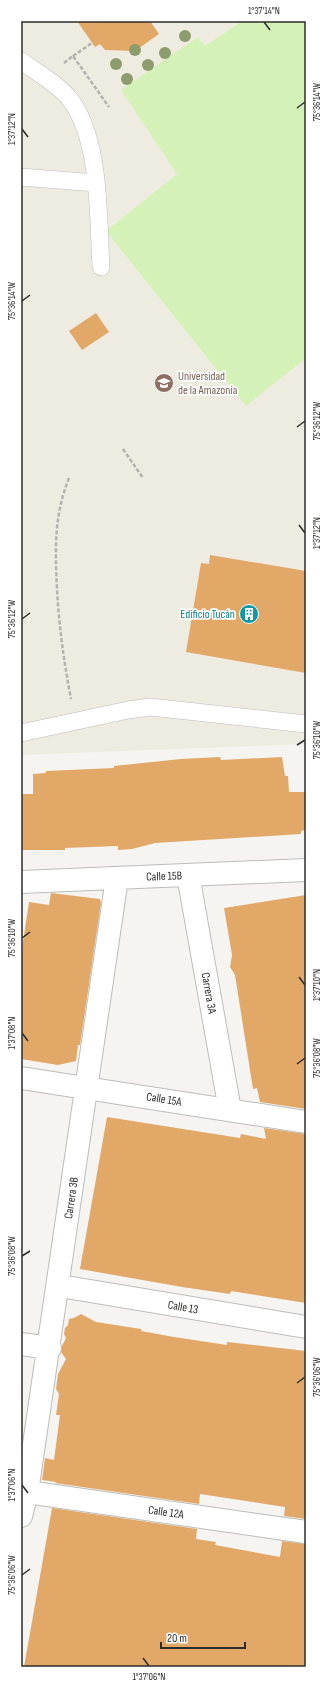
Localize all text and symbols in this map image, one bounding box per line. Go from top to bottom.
text: 1°37'14"N [248,5,280,17]
text: 75°36'14"W [311,82,323,121]
text: 1°37'12"N [6,113,18,145]
text: 75°36'14"W [6,281,18,320]
place label: Universidad de la Amazonia [178,369,238,398]
school or university icon: Universidad de la Amazonia [153,372,175,394]
text: 75°36'12"W [311,401,323,440]
text: 1°37'12"N [311,517,323,549]
text: 75°36'12"W [6,599,18,638]
building icon: Edificio Tucán [238,603,260,625]
place label: Edificio Tucán [180,607,235,622]
text: 75°36'10"W [311,720,323,759]
street label: Calle 15B [146,868,182,885]
text: 75°36'10"W [6,918,18,957]
text: 1°37'10"N [311,969,323,1001]
street label: Carrera 3A [198,971,220,1016]
text: 1°37'08"N [6,1017,18,1049]
text: 75°36'08"W [311,1038,323,1078]
street label: Calle 15A [145,1089,184,1110]
street label: Carrera 3B [61,1176,82,1220]
text: 75°36'08"W [6,1236,18,1276]
street label: Calle 13 [167,1297,199,1318]
text: 75°36'06"W [311,1357,323,1397]
text: 1°37'06"N [6,1469,18,1501]
street label: Calle 12A [147,1503,186,1523]
text: 75°36'06"W [6,1555,18,1595]
scale bar [161,1624,245,1650]
text: 20 m [167,1631,187,1646]
text: 1°37'06"N [133,1671,165,1683]

